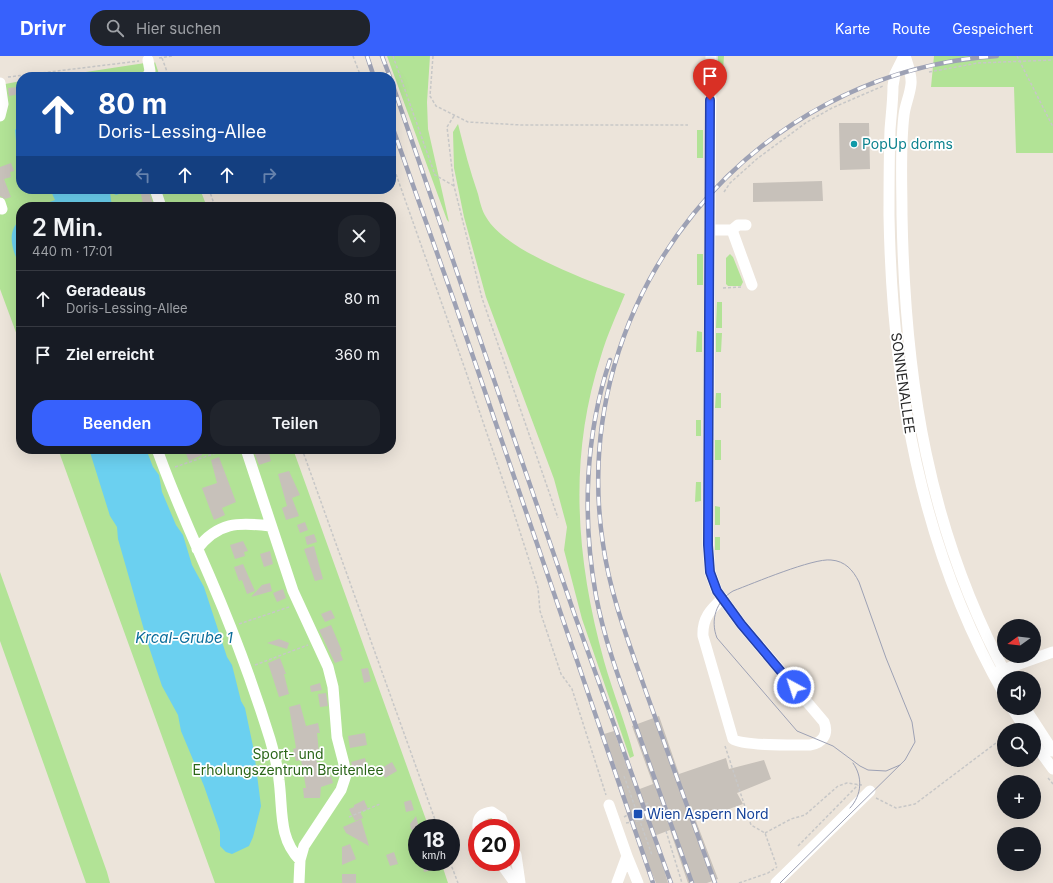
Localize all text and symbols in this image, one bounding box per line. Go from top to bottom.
search box [90,10,370,46]
text: Drivr [20,17,66,40]
icon: search [104,17,126,39]
text: Hier suchen [136,19,221,38]
text: Karte [835,20,870,37]
text: Route [892,20,930,37]
text: Gespeichert [952,20,1033,37]
pin [693,59,727,100]
icon: arrive [699,65,721,87]
text: 80 m [98,87,167,121]
icon: ahead [32,88,84,140]
text: Doris-Lessing-Allee [98,121,267,142]
place label: PopUp dorms [862,135,953,152]
marker: PopUp dorms [849,139,859,149]
icon: left [132,164,154,186]
icon: ahead [174,164,196,186]
icon: ahead [216,164,238,186]
icon: right [258,164,280,186]
text: 2 Min. [32,213,104,242]
button: close [338,215,380,257]
text: 440 m · 17:01 [32,243,113,259]
text: Geradeaus [66,281,146,300]
icon: ahead [32,288,54,310]
text: 80 m [344,289,380,308]
text: Doris-Lessing-Allee [66,300,188,316]
street label: SONNENALLEE [888,331,919,435]
icon: arrive [32,344,54,366]
text: Ziel erreicht [66,345,154,364]
text: 360 m [335,345,380,364]
button: Beenden [32,400,202,446]
button: Teilen [210,400,380,446]
north arrow [997,619,1041,663]
map controls [997,619,1041,871]
water label: Krcal-Grube 1 [135,628,233,647]
position arrow [773,666,815,708]
button: sound [997,671,1041,715]
button: search [997,723,1041,767]
park label: Sport- und Erholungszentrum Breitenlee [192,745,384,778]
button: + [997,775,1041,819]
place label: Wien Aspern Nord [647,805,769,822]
marker: Wien Aspern Nord [632,808,644,820]
speed limit sign: 20 [468,819,520,871]
button: − [997,827,1041,871]
text: 18 [423,828,445,852]
text: km/h [422,849,446,861]

